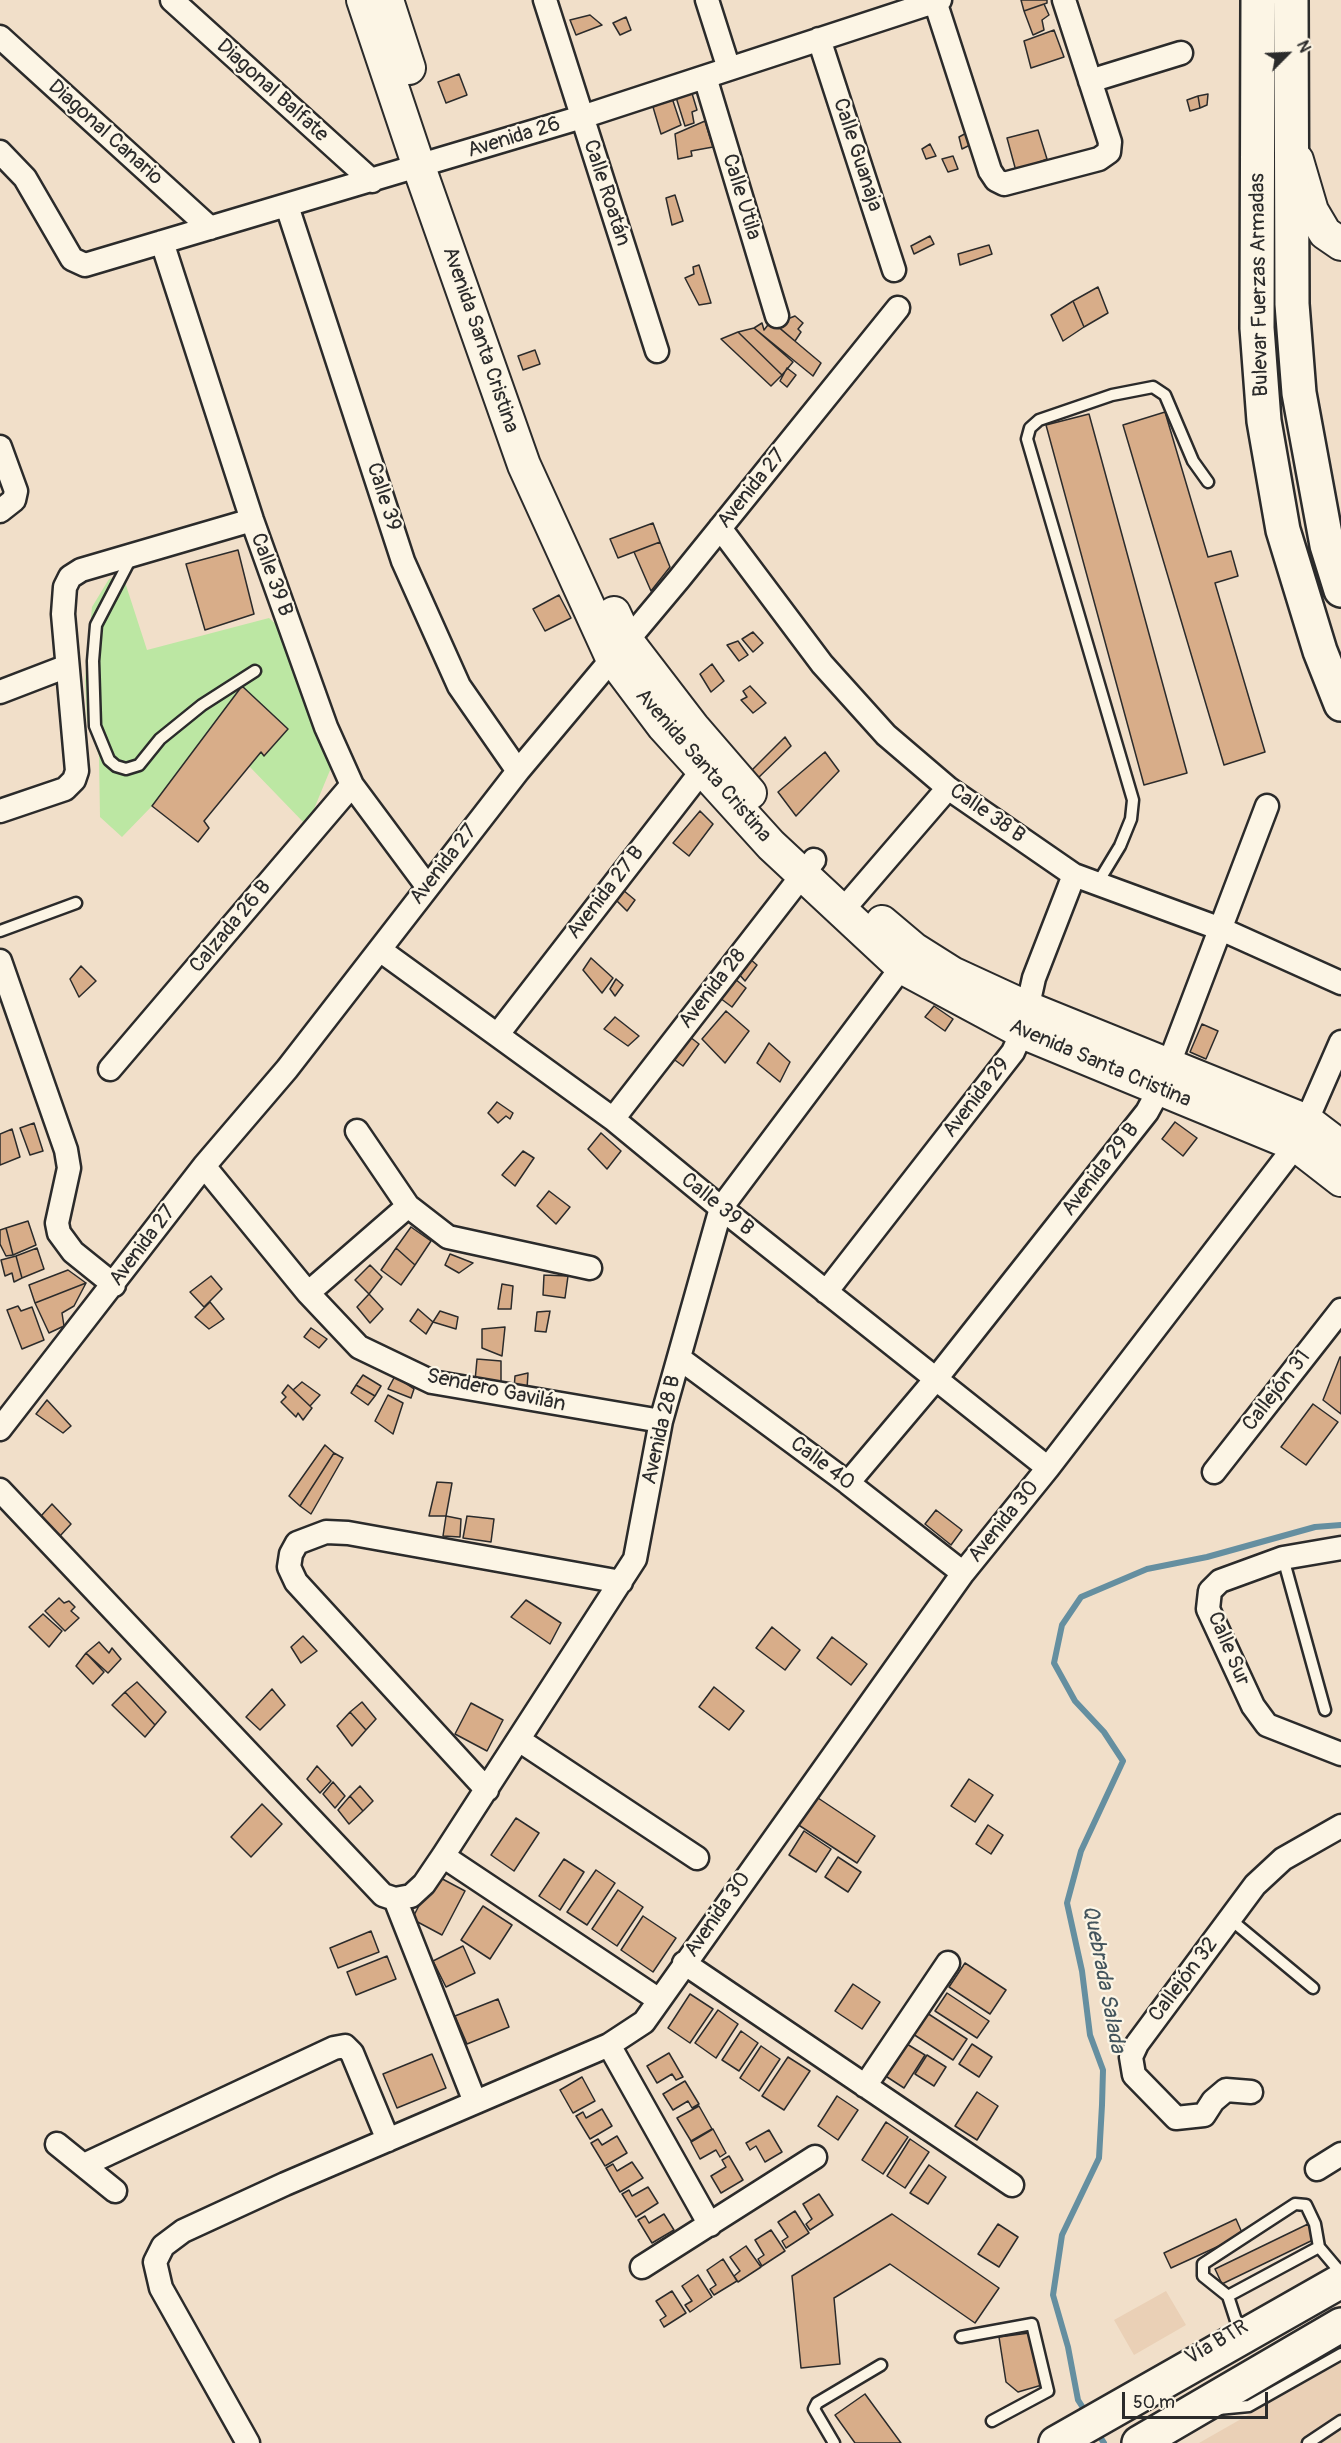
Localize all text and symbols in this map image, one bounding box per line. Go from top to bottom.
north arrow [1257,24,1317,84]
street label: Diagonal Balfate [211,34,333,148]
text: N [1292,38,1315,56]
street label: Diagonal Canario [42,75,168,191]
street label: Calle Guanaja [827,95,887,215]
street label: Avenida 26 [464,112,564,164]
street label: Calle Roatán [577,137,635,249]
street label: Calle Utila [716,151,766,243]
street label: Bulevar Fuerzas Armadas [1245,173,1275,397]
street label: Avenida Santa Cristina [436,244,524,436]
street label: Avenida 27 [712,444,792,534]
street label: Calle 39 [360,460,406,534]
street label: Calle 39 B [244,530,298,620]
street label: Avenida Santa Cristina [630,684,776,848]
street label: Calle 38 B [944,779,1030,849]
street label: Avenida 27 [405,820,483,910]
street label: Avenida 27 B [562,841,650,945]
street label: Calzada 26 B [185,875,277,979]
street label: Avenida 28 [674,944,752,1034]
street label: Avenida Santa Cristina [1005,1014,1195,1114]
street label: Avenida 29 [938,1053,1016,1143]
street label: Avenida 29 B [1057,1119,1145,1221]
street label: Calle 39 B [675,1168,759,1242]
street label: Avenida 27 [104,1201,182,1291]
street label: Callejón 31 [1238,1346,1316,1436]
street label: Sendero Gavilán [424,1364,568,1418]
street label: Avenida 28 B [637,1373,687,1487]
street label: Calle 40 [785,1432,859,1496]
street label: Avenida 30 [963,1476,1045,1568]
street label: Calle Sur [1201,1608,1255,1690]
street label: Avenida 30 [680,1868,756,1962]
water label: Quebrada Salada [1076,1903,1130,2055]
street label: Callejón 32 [1144,1933,1224,2027]
street label: Vía BTR [1181,2315,1253,2371]
scale bar [1125,2380,1270,2418]
text: 50 m [1133,2391,1175,2414]

